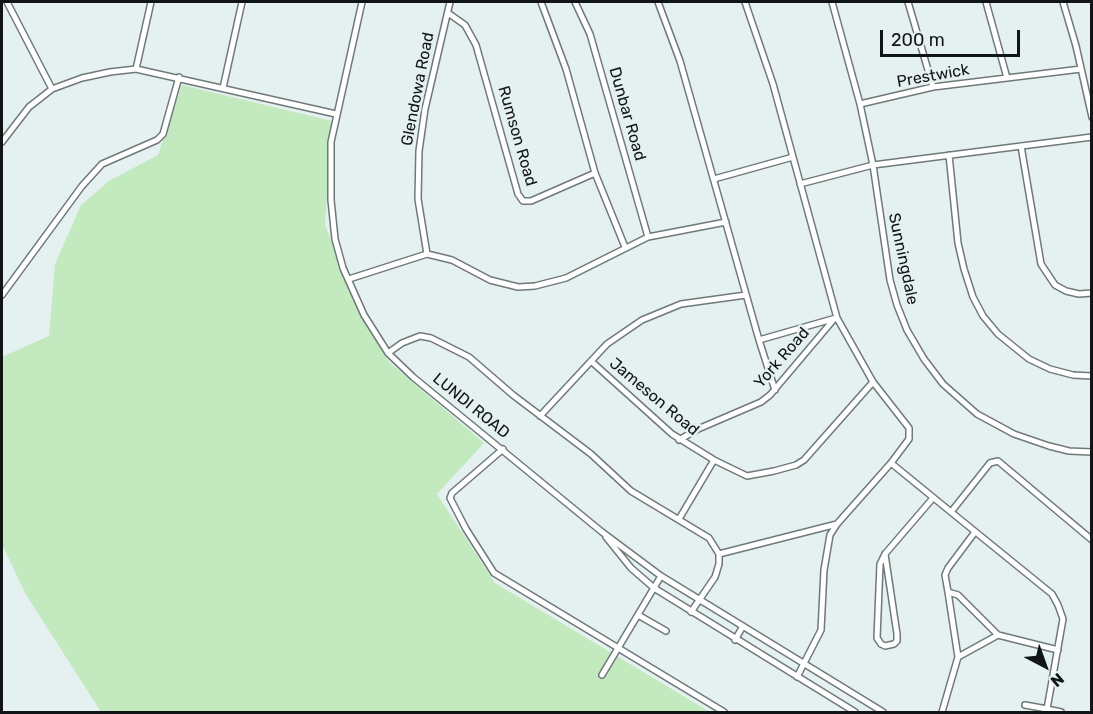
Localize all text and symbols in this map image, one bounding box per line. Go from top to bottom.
scale bar [883,18,1022,56]
text: 200 m [891,29,945,51]
street label: Glendowa Road [398,31,438,147]
street label: Prestwick [895,60,971,92]
street label: Dunbar Road [604,65,650,163]
street label: Rumson Road [494,84,540,188]
street label: Sunningdale [884,211,922,307]
street label: York Road [750,324,814,392]
street label: Jameson Road [605,354,703,440]
street label: LUNDI ROAD [429,369,513,443]
north arrow [1015,636,1075,696]
text: N [1047,669,1068,691]

